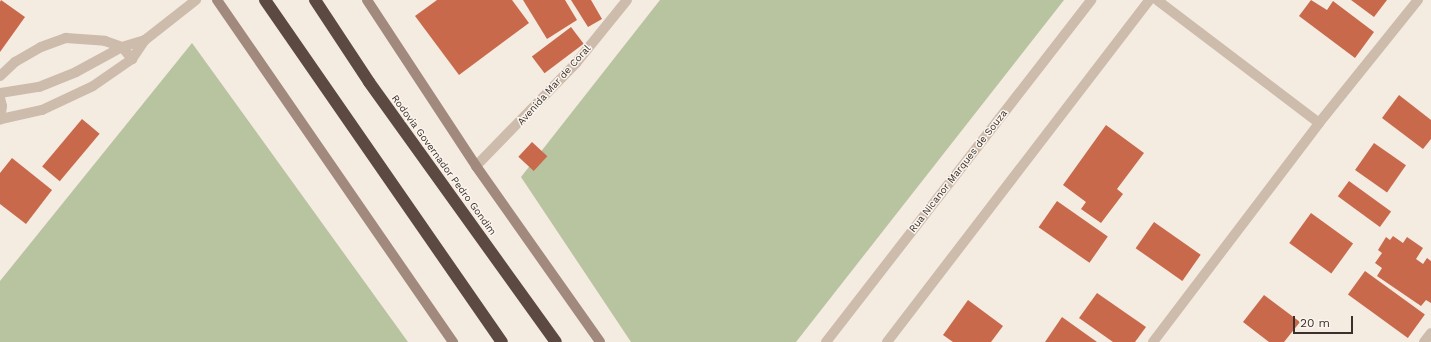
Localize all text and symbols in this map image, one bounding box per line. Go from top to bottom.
street label: Avenida Mar de Coral [515,42,593,128]
street label: Rodovia Governador Pedro Gondim [389,92,499,238]
street label: Rua Nicanor Marques de Souza [906,107,1010,235]
scale bar [1295,308,1355,334]
text: 20 m [1300,316,1330,330]

